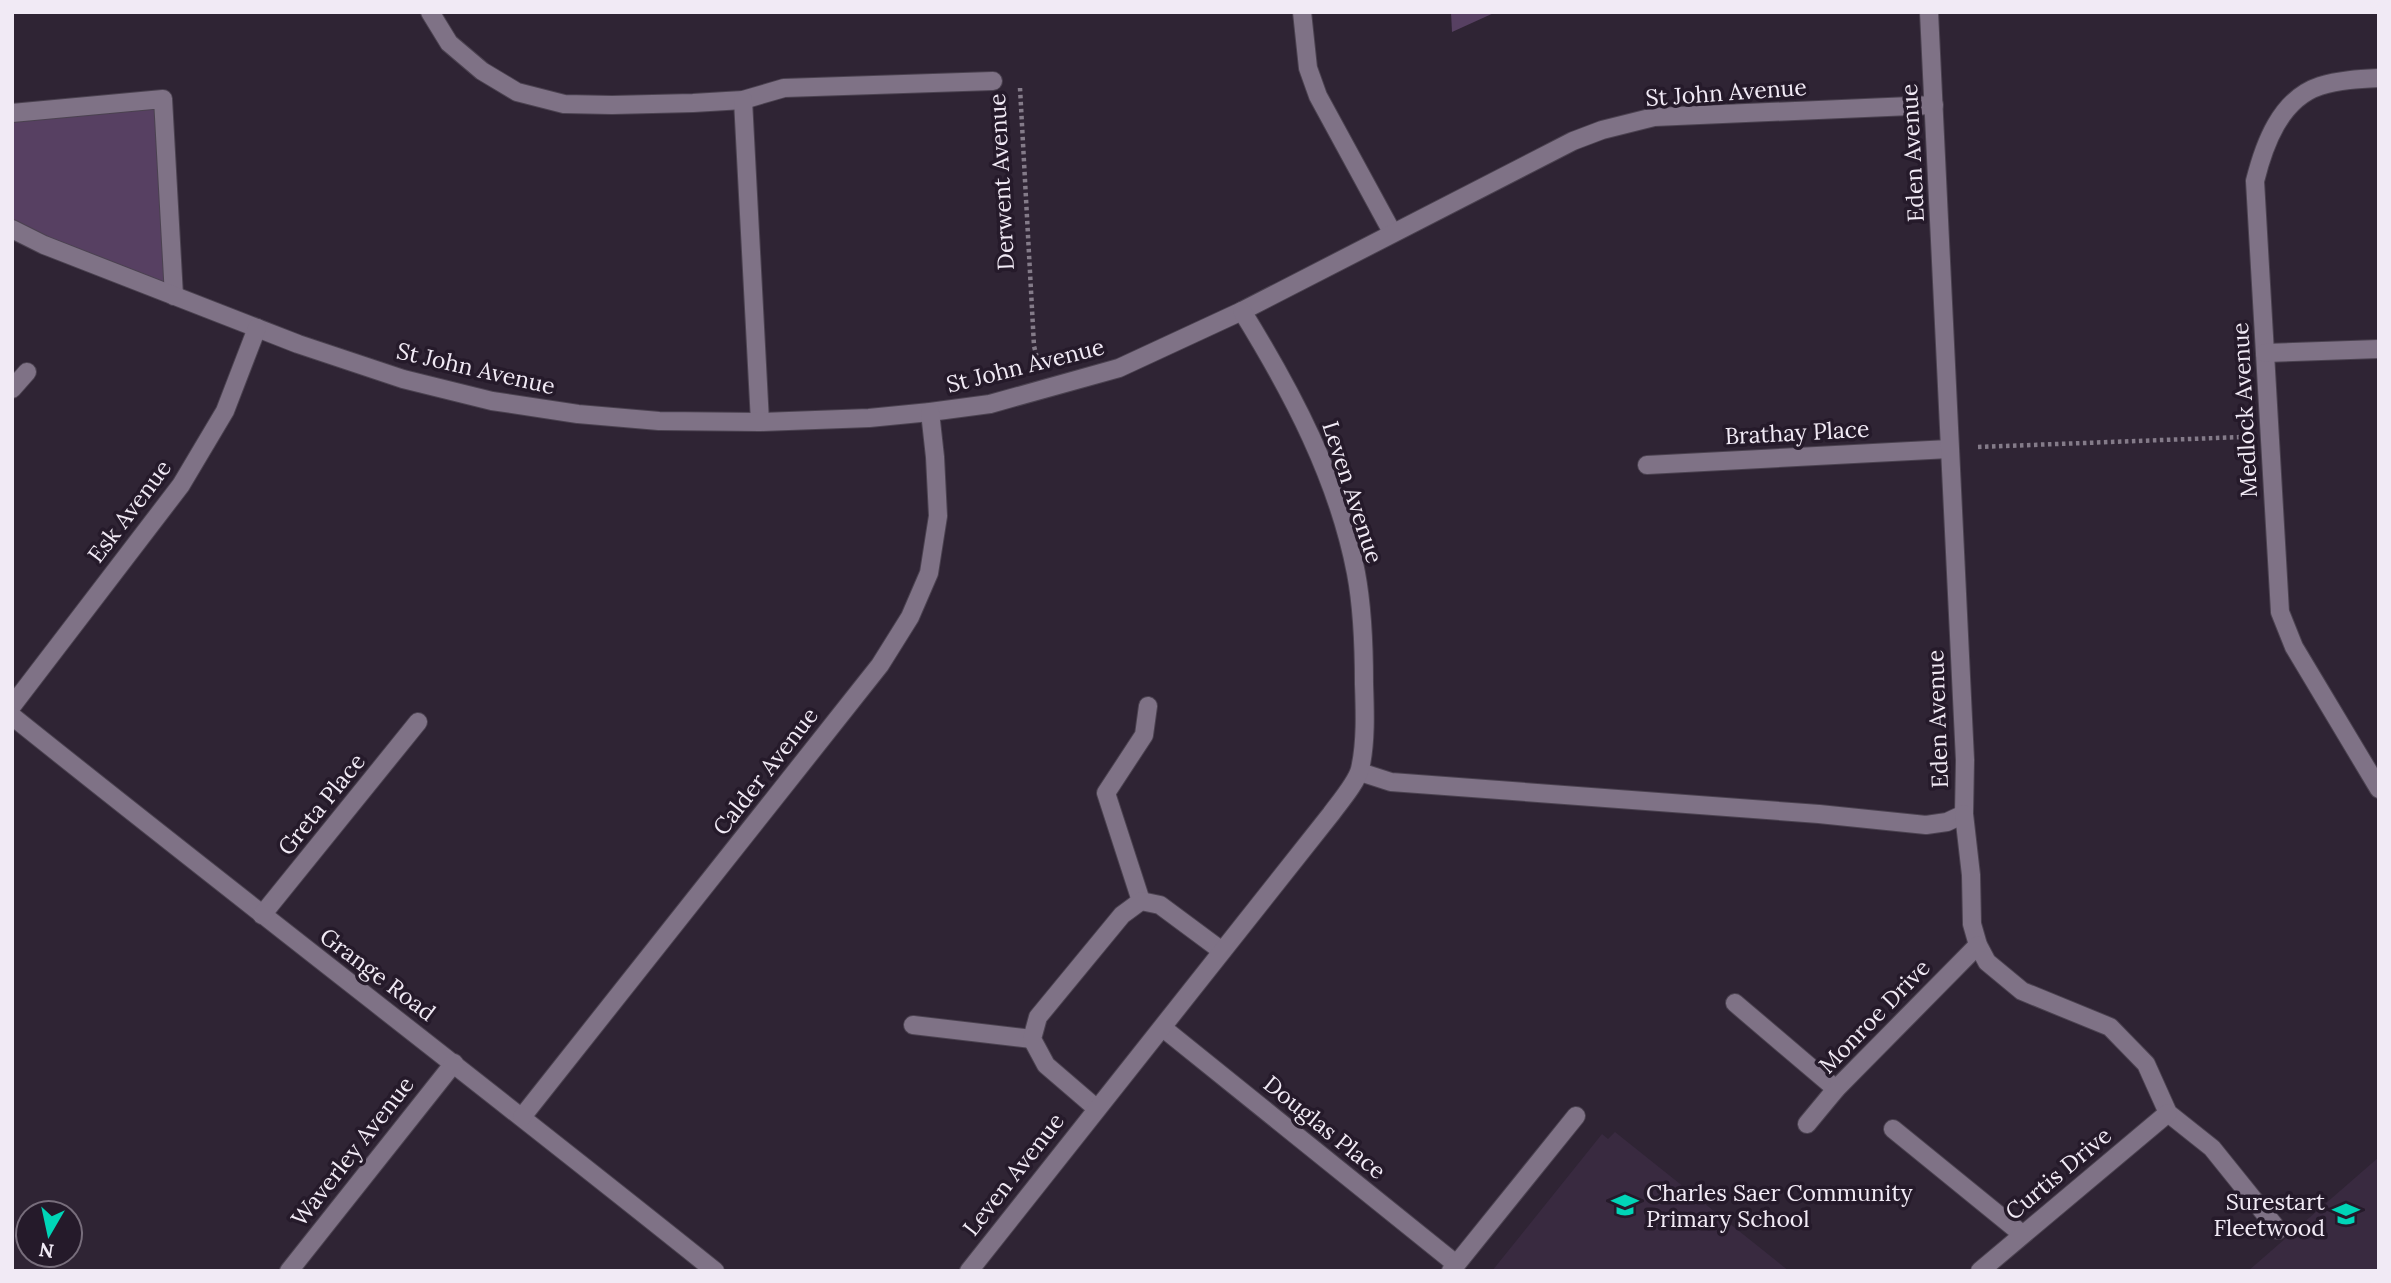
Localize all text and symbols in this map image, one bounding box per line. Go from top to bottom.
street label: St John Avenue [1644,72,1808,112]
street label: Eden Avenue [1894,83,1930,223]
street label: Derwent Avenue [982,93,1020,271]
street label: Medlock Avenue [2225,322,2263,498]
street label: St John Avenue [943,331,1107,399]
street label: St John Avenue [394,336,558,400]
street label: Brathay Place [1724,414,1870,450]
street label: Leven Avenue [1316,417,1390,567]
street label: Esk Avenue [81,454,177,568]
street label: Eden Avenue [1920,649,1954,789]
street label: Calder Avenue [706,701,824,841]
street label: Greta Place [271,747,371,861]
street label: Grange Road [314,921,442,1027]
street label: Monroe Drive [1812,953,1936,1079]
street label: Douglas Place [1258,1069,1392,1185]
street label: Waverley Avenue [284,1070,420,1232]
street label: Leven Avenue [956,1107,1070,1241]
street label: Curtis Drive [1999,1120,2117,1226]
place label: Charles Saer Community Primary School [1646,1178,1914,1233]
place label: Surestart Fleetwood [2213,1187,2325,1242]
school or university icon: Charles Saer Community Primary School [1610,1190,1640,1220]
north arrow [14,1199,84,1269]
school or university icon: Surestart Fleetwood [2331,1199,2361,1229]
text: N [37,1238,55,1264]

